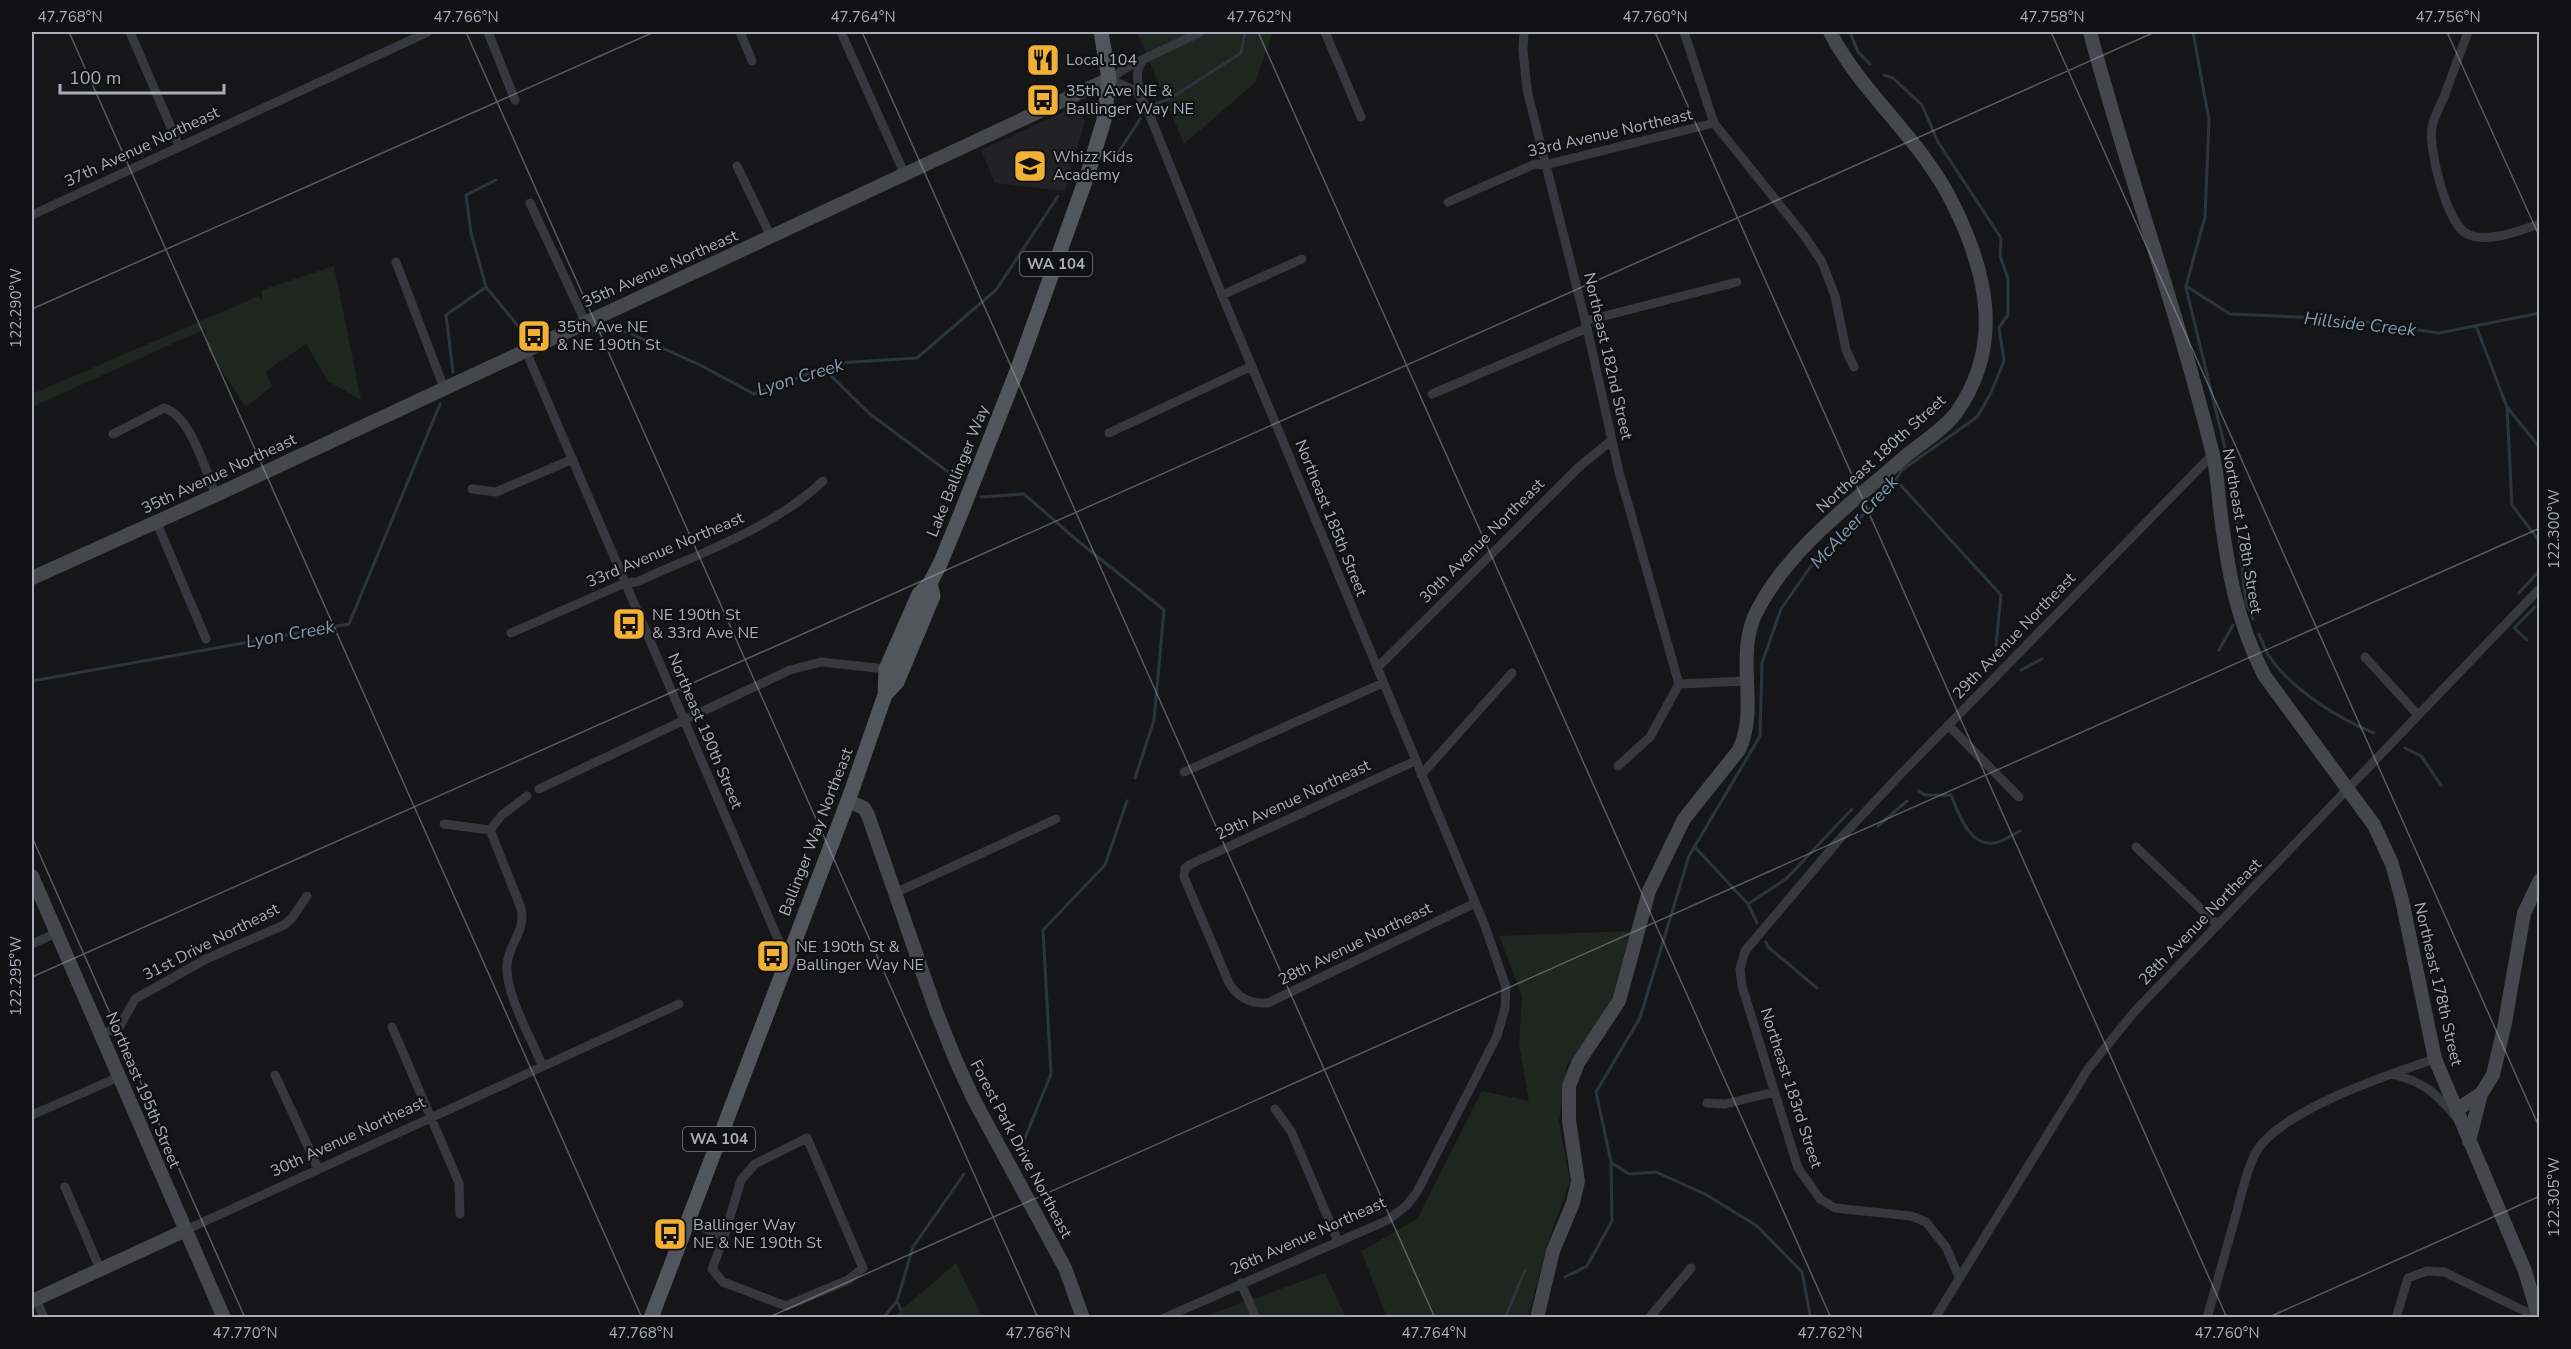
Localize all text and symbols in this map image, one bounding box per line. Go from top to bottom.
text: 47.768°N [37,7,103,27]
text: 47.766°N [433,7,499,27]
text: 47.764°N [830,7,896,27]
text: 47.762°N [1226,7,1292,27]
text: 47.760°N [1622,7,1688,27]
text: 47.758°N [2019,7,2085,27]
text: 47.756°N [2415,7,2481,27]
restaurant icon: Local 104 [1025,42,1061,78]
place label: Local 104 [1066,49,1137,71]
scale bar [60,57,224,95]
text: 100 m [69,66,121,90]
place label: 35th Ave NE & Ballinger Way NE [1066,80,1194,120]
bus stop icon: 35th Ave NE & Ballinger Way NE [1025,82,1061,118]
street label: 37th Avenue Northeast [61,101,223,193]
street label: 33rd Avenue Northeast [1525,103,1695,163]
place label: Whizz Kids Academy [1053,146,1133,186]
school or university icon: Whizz Kids Academy [1012,148,1048,184]
street label: 35th Avenue Northeast [579,225,742,313]
road number: WA 104 [1020,252,1092,276]
text: 122.290°W [6,268,26,348]
street label: Northeast 182nd Street [1578,270,1638,442]
water label: Hillside Creek [2303,306,2418,342]
place label: 35th Ave NE & NE 190th St [557,316,661,356]
bus stop icon: 35th Ave NE & NE 190th St [516,318,552,354]
water label: Lyon Creek [754,352,847,402]
street label: Northeast 180th Street [1812,390,1951,518]
street label: Lake Ballinger Way [922,401,995,540]
street label: 35th Avenue Northeast [138,428,300,520]
street label: Northeast 185th Street [1289,436,1373,600]
street label: Northeast 178th Street [2217,447,2267,616]
water label: McAleer Creek [1805,470,1904,574]
street label: 30th Avenue Northeast [1415,473,1550,608]
text: 122.300°W [2544,489,2564,569]
street label: 33rd Avenue Northeast [583,507,747,593]
street label: 29th Avenue Northeast [1948,568,2081,704]
place label: NE 190th St & 33rd Ave NE [652,604,759,644]
bus stop icon: NE 190th St & 33rd Ave NE [611,606,647,642]
water label: Lyon Creek [244,614,337,654]
street label: Northeast 190th Street [662,650,748,813]
street label: Ballinger Way Northeast [774,744,858,919]
street label: 29th Avenue Northeast [1212,754,1374,846]
street label: 28th Avenue Northeast [2134,854,2267,990]
street label: 28th Avenue Northeast [1275,897,1436,991]
street label: 31st Drive Northeast [139,898,283,986]
street label: Northeast 178th Street [2408,900,2468,1068]
text: 122.295°W [6,936,26,1016]
place label: NE 190th St & Ballinger Way NE [796,936,924,976]
bus stop icon: NE 190th St & Ballinger Way NE [755,938,791,974]
street label: Northeast 183rd Street [1755,1005,1827,1171]
street label: Northeast 195th Street [100,1009,186,1172]
street label: Forest Park Drive Northeast [965,1056,1078,1242]
street label: 30th Avenue Northeast [267,1091,429,1183]
road number: WA 104 [683,1127,755,1151]
text: 122.305°W [2544,1157,2564,1237]
street label: 26th Avenue Northeast [1227,1192,1390,1280]
place label: Ballinger Way NE & NE 190th St [693,1214,822,1254]
bus stop icon: Ballinger Way NE & NE 190th St [652,1216,688,1252]
text: 47.770°N [212,1323,278,1343]
text: 47.768°N [608,1323,674,1343]
text: 47.766°N [1005,1323,1071,1343]
text: 47.764°N [1401,1323,1467,1343]
text: 47.762°N [1797,1323,1863,1343]
text: 47.760°N [2194,1323,2260,1343]

